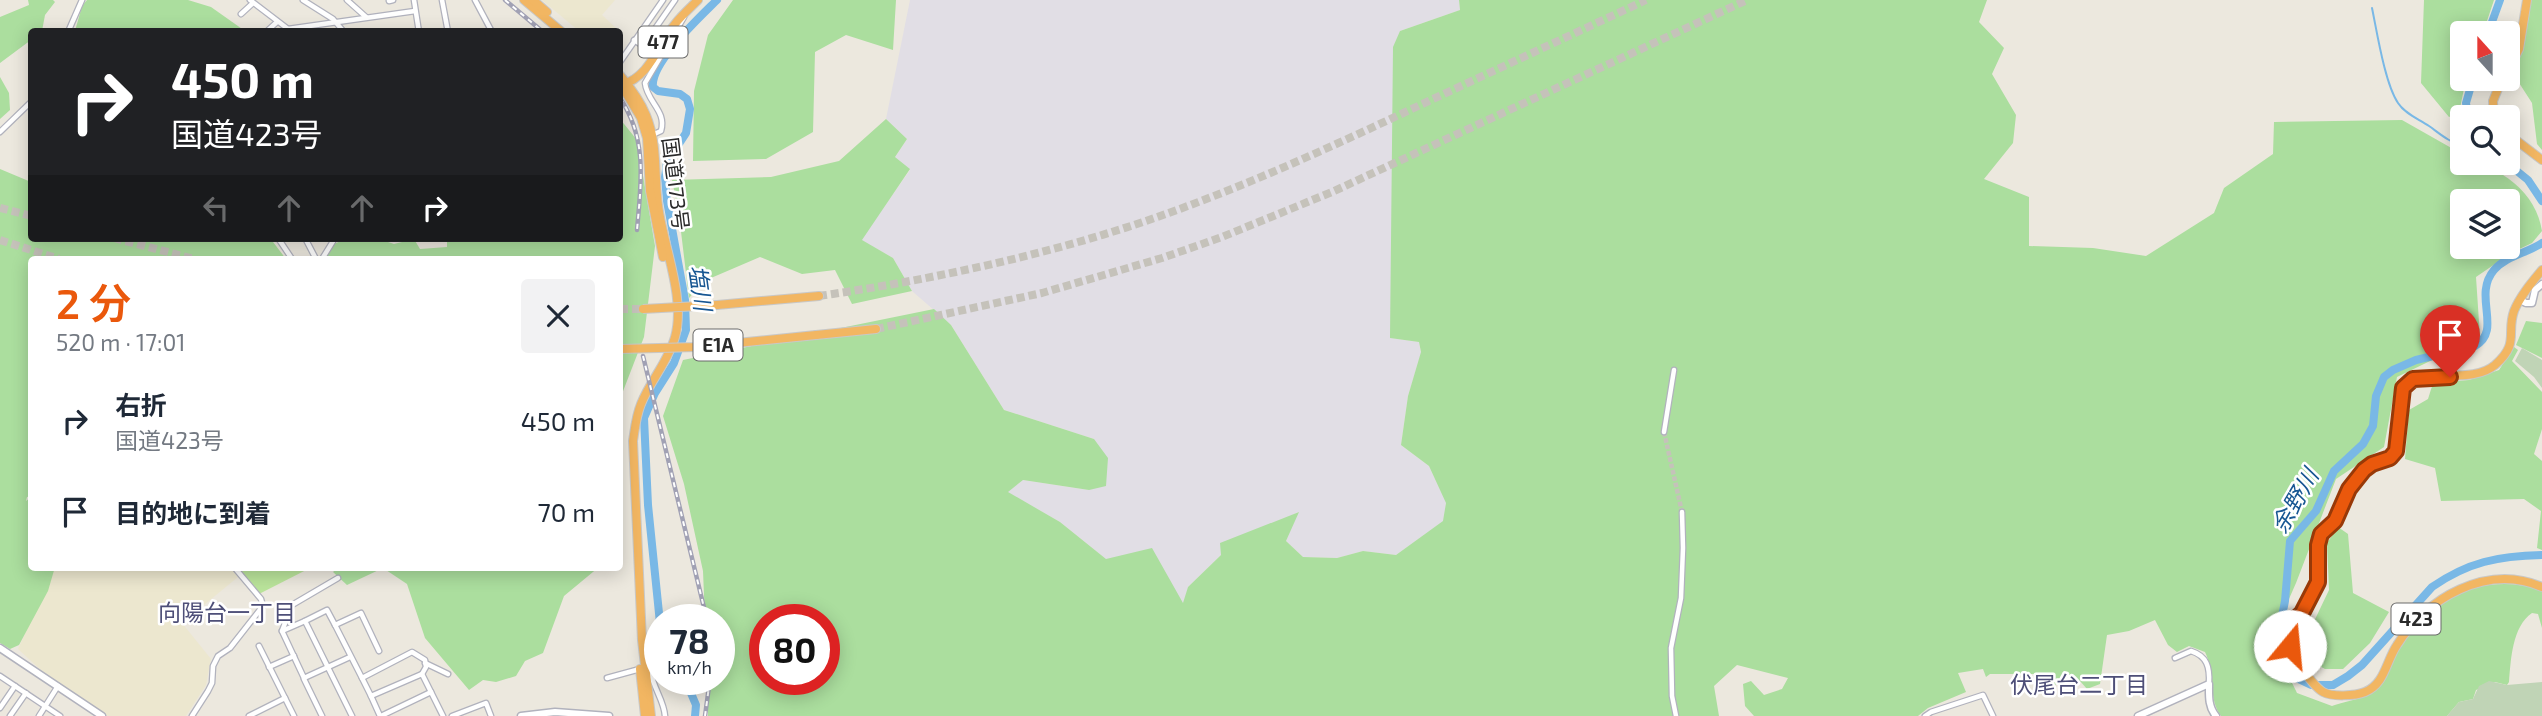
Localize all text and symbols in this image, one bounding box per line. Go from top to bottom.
north arrow [2450,21,2520,91]
map controls [2450,21,2520,259]
road number: 477 [638,26,688,58]
text: 450 m [171,49,314,108]
icon: right [56,56,147,147]
button: search [2450,105,2520,175]
text: 国道423号 [171,114,322,152]
street label: 国道173号 [658,136,695,232]
icon: left [197,189,235,227]
icon: ahead [270,189,308,227]
icon: ahead [343,189,381,227]
icon: right [416,189,454,227]
button: layers [2450,189,2520,259]
water label: 塩川 [684,263,718,316]
text: 2 分 [56,277,131,327]
button: close [521,279,595,353]
pin [2420,305,2480,377]
icon: arrive [2431,316,2469,354]
text: 520 m · 17:01 [56,328,185,356]
road number: E1A [694,330,742,360]
text: 右折 [115,389,167,420]
icon: right [56,402,94,440]
text: 450 m [521,405,595,436]
text: 国道423号 [115,426,224,454]
water label: 余野川 [2265,461,2325,537]
icon: arrive [56,493,94,531]
text: 70 m [537,496,595,527]
text: 目的地に到着 [115,497,271,528]
district label: 向陽台一丁目 [158,598,296,626]
speed limit sign: 80 [749,604,840,695]
road number: 423 [2392,604,2440,634]
position arrow [2253,609,2327,683]
text: 78 [669,619,710,661]
text: km/h [667,656,712,678]
district label: 伏尾台二丁目 [2010,670,2148,698]

